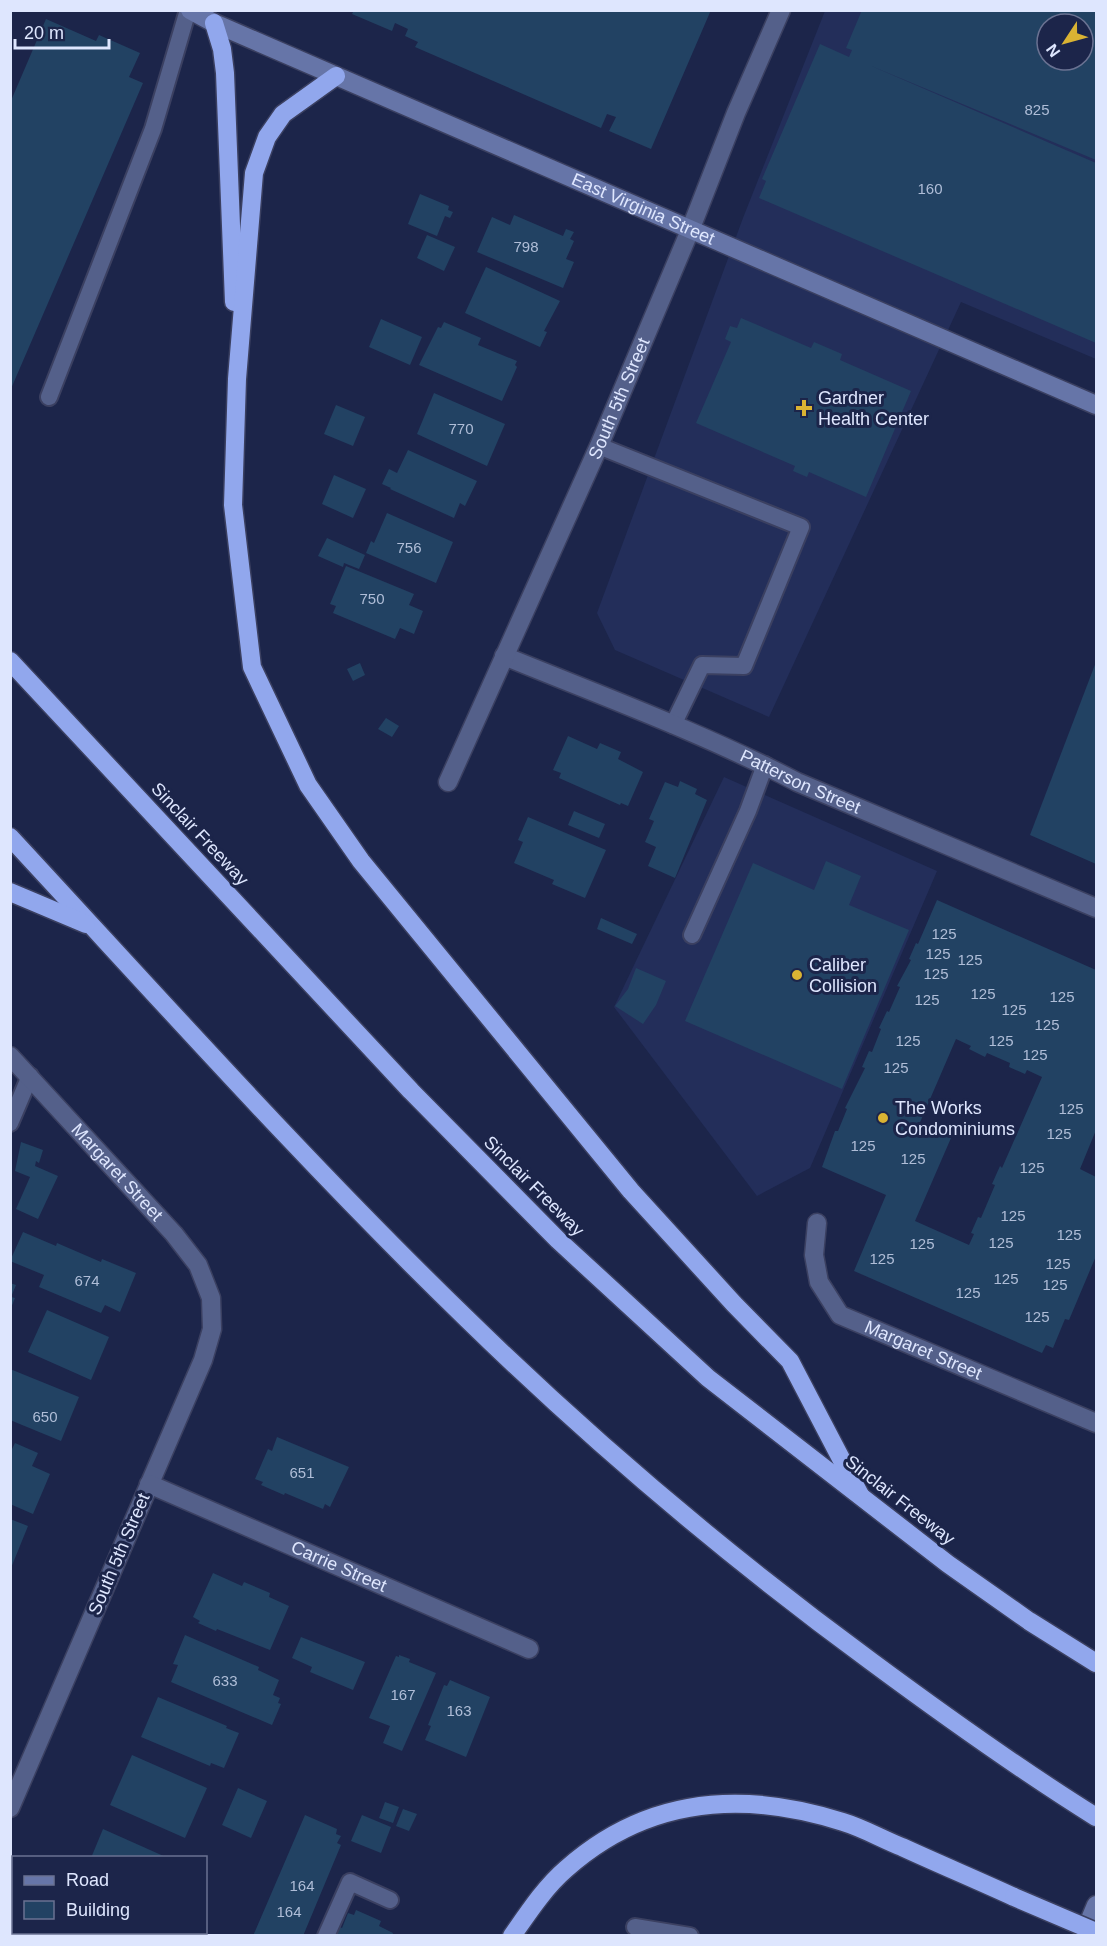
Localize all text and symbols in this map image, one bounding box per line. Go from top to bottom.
scale bar [15,12,110,50]
north arrow [1035,12,1095,72]
text: 20 m [24,23,64,43]
text: N [1043,41,1064,60]
house number: 825 [1024,101,1050,118]
street label: East Virginia Street [569,169,718,249]
house number: 160 [917,180,943,197]
house number: 798 [513,238,539,255]
street label: South 5th Street [584,335,654,462]
place label: Gardner Health Center [818,388,929,429]
marker: Gardner Health Center [795,399,813,417]
house number: 770 [448,420,474,437]
house number: 756 [396,539,422,556]
house number: 750 [359,590,385,607]
street label: Patterson Street [737,746,864,818]
street label: Sinclair Freeway [147,779,253,889]
house number: 125 [931,925,957,942]
house number: 125 [925,945,951,962]
house number: 125 [957,951,983,968]
place label: Caliber Collision [809,955,877,996]
house number: 125 [923,965,949,982]
marker: Caliber Collision [790,968,804,982]
house number: 125 [970,985,996,1002]
house number: 125 [1049,988,1075,1005]
house number: 125 [914,991,940,1008]
house number: 125 [1001,1001,1027,1018]
house number: 125 [1034,1016,1060,1033]
house number: 125 [895,1032,921,1049]
house number: 125 [988,1032,1014,1049]
house number: 125 [1022,1046,1048,1063]
house number: 125 [883,1059,909,1076]
place label: The Works Condominiums [895,1098,1015,1139]
house number: 125 [1058,1100,1084,1117]
marker: The Works Condominiums [876,1111,890,1125]
street label: Margaret Street [67,1119,167,1225]
house number: 125 [1046,1125,1072,1142]
street label: Sinclair Freeway [480,1132,588,1240]
house number: 125 [850,1137,876,1154]
house number: 125 [900,1150,926,1167]
house number: 125 [1019,1159,1045,1176]
house number: 125 [1000,1207,1026,1224]
house number: 125 [1056,1226,1082,1243]
house number: 125 [988,1234,1014,1251]
house number: 125 [909,1235,935,1252]
house number: 125 [869,1250,895,1267]
house number: 125 [1045,1255,1071,1272]
house number: 125 [993,1270,1019,1287]
house number: 674 [74,1272,100,1289]
house number: 125 [1042,1276,1068,1293]
house number: 125 [955,1284,981,1301]
house number: 125 [1024,1308,1050,1325]
street label: Margaret Street [862,1317,985,1384]
house number: 650 [32,1408,58,1425]
street label: Sinclair Freeway [841,1451,959,1549]
house number: 651 [289,1464,315,1481]
street label: South 5th Street [84,1490,154,1618]
street label: Carrie Street [288,1537,390,1596]
house number: 633 [212,1672,238,1689]
house number: 167 [390,1686,416,1703]
house number: 163 [446,1702,472,1719]
legend [12,1856,207,1934]
text: Road [66,1870,109,1890]
house number: 164 [289,1877,315,1894]
text: Building [66,1900,130,1920]
house number: 164 [276,1903,302,1920]

